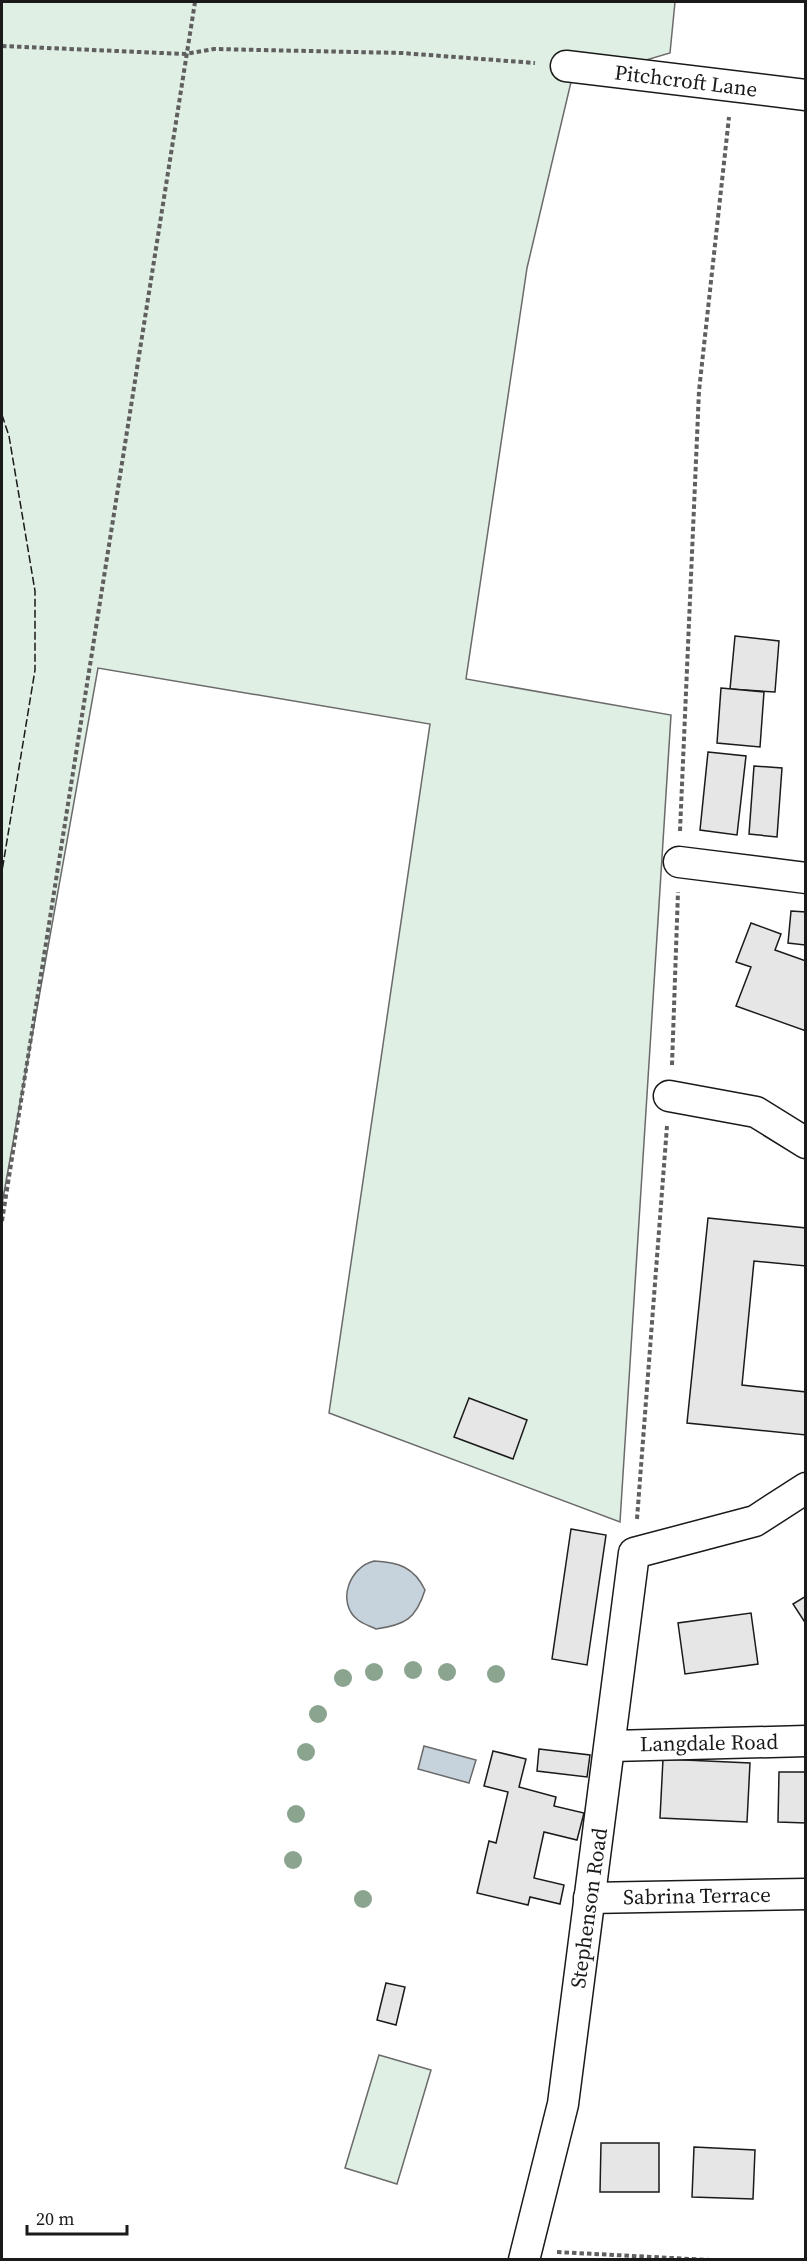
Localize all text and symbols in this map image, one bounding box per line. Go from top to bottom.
street label: Pitchcroft Lane [613,57,759,104]
street label: Langdale Road [640,1727,778,1758]
street label: Stephenson Road [563,1826,614,1990]
street label: Sabrina Terrace [623,1880,771,1911]
scale bar [27,2198,128,2236]
text: 20 m [36,2206,74,2231]

